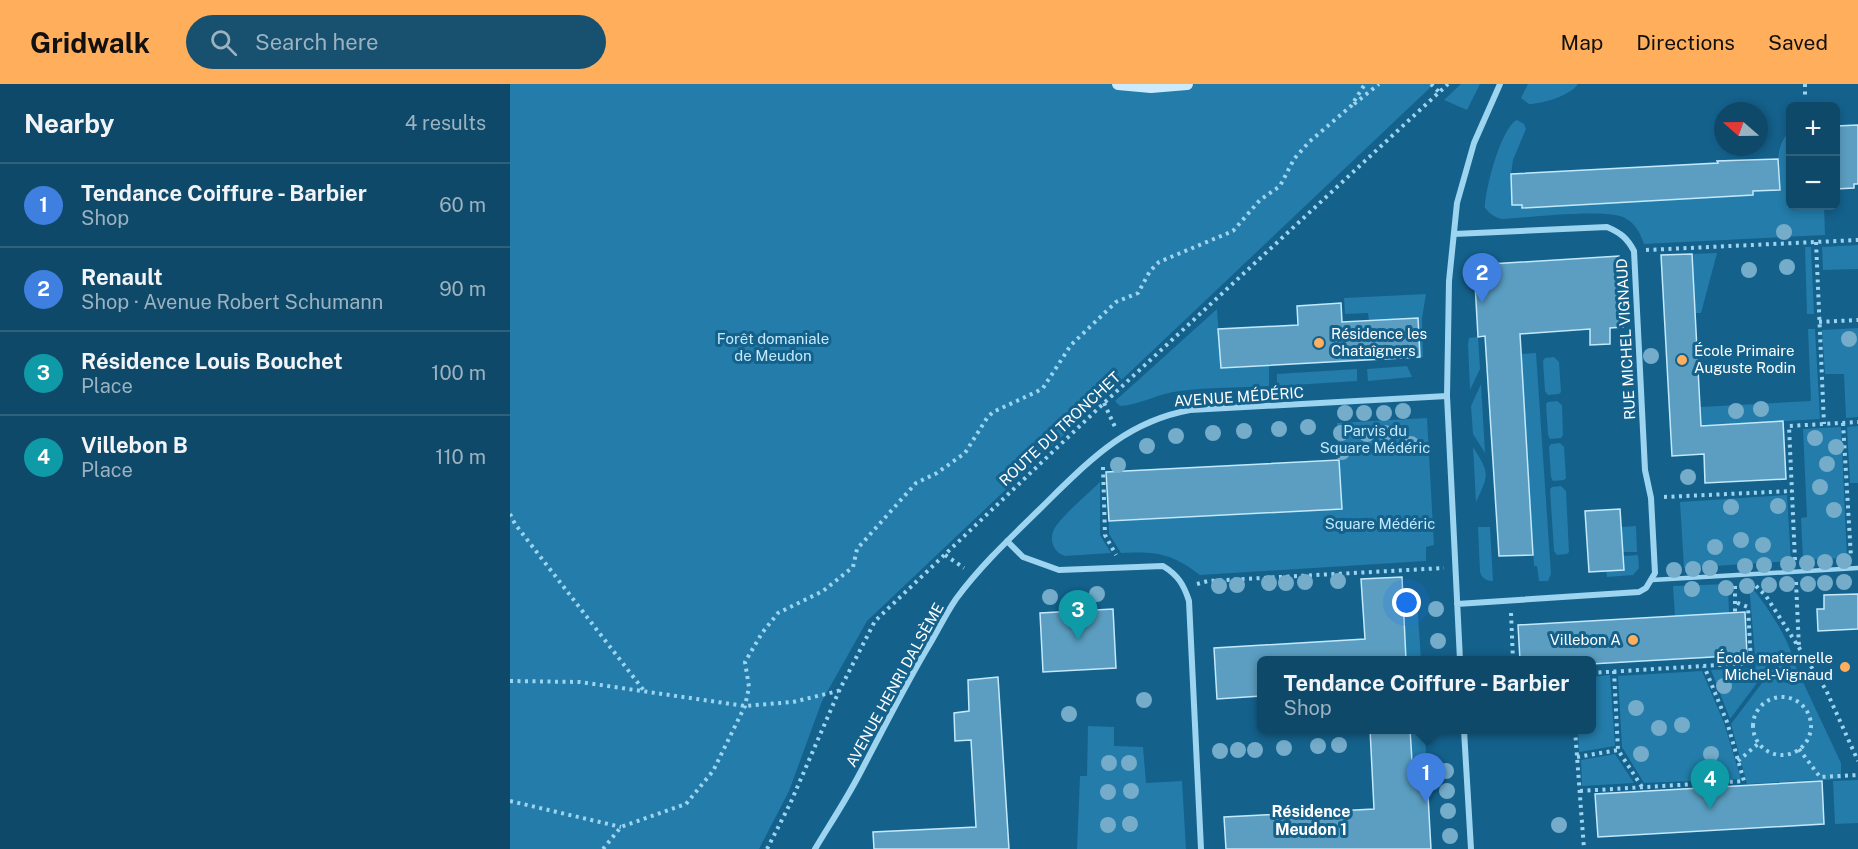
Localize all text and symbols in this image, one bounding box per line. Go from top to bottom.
search box [186,15,606,69]
text: Gridwalk [30,26,150,59]
icon: search [207,26,240,59]
text: Search here [255,29,379,55]
text: Map [1561,30,1603,55]
text: Directions [1636,30,1735,55]
text: Saved [1768,30,1828,55]
north arrow [1714,102,1768,156]
map controls [1786,102,1840,210]
button: + [1786,102,1840,156]
text: Nearby [24,108,114,139]
text: 4 results [405,111,486,135]
button: − [1786,156,1840,210]
text: Tendance Coiffure - Barbier [81,180,367,206]
text: 1 [39,193,48,217]
text: 60 m [439,193,486,217]
text: Shop [81,206,129,230]
pin: 2 [1462,254,1502,303]
street label: RUE MICHEL VIGNAUD [1613,258,1638,420]
text: Renault [81,264,163,290]
text: 2 [37,277,50,301]
text: 90 m [439,277,486,301]
text: Shop · Avenue Robert Schumann [81,290,383,314]
place label: Résidence les Chataîgners [1331,325,1427,359]
park label: Forêt domaniale de Meudon [717,330,829,364]
marker: Résidence les Chataîgners [1312,336,1326,350]
place label: École Primaire Auguste Rodin [1694,342,1796,376]
text: Résidence Louis Bouchet [81,348,343,374]
marker: École Primaire Auguste Rodin [1675,353,1689,367]
text: 3 [37,361,50,385]
text: 100 m [431,361,486,385]
street label: ROUTE DU TRONCHET [996,368,1124,489]
text: Place [81,374,133,398]
street label: AVENUE MÉDÉRIC [1173,383,1305,410]
park label: Parvis du Square Médéric [1320,422,1430,456]
text: Villebon B [81,432,188,458]
text: 4 [37,445,50,469]
text: 110 m [435,445,486,469]
text: Place [81,458,133,482]
park label: Square Médéric [1325,515,1435,532]
your location [1392,588,1421,617]
pin: 3 [1058,590,1098,640]
street label: AVENUE HENRI DALSÈME [842,600,947,770]
place label: Villebon A [1550,631,1621,648]
marker: Villebon A [1626,633,1640,647]
place label: École maternelle Michel-Vignaud [1716,649,1833,683]
popup [1257,656,1596,734]
marker: École maternelle Michel-Vignaud [1838,660,1852,674]
text: Tendance Coiffure - Barbier [1284,670,1569,696]
text: Shop [1284,696,1332,720]
pin: 1 [1406,754,1446,803]
pin: 4 [1690,760,1730,809]
district label: Résidence Meudon 1 [1271,802,1351,839]

